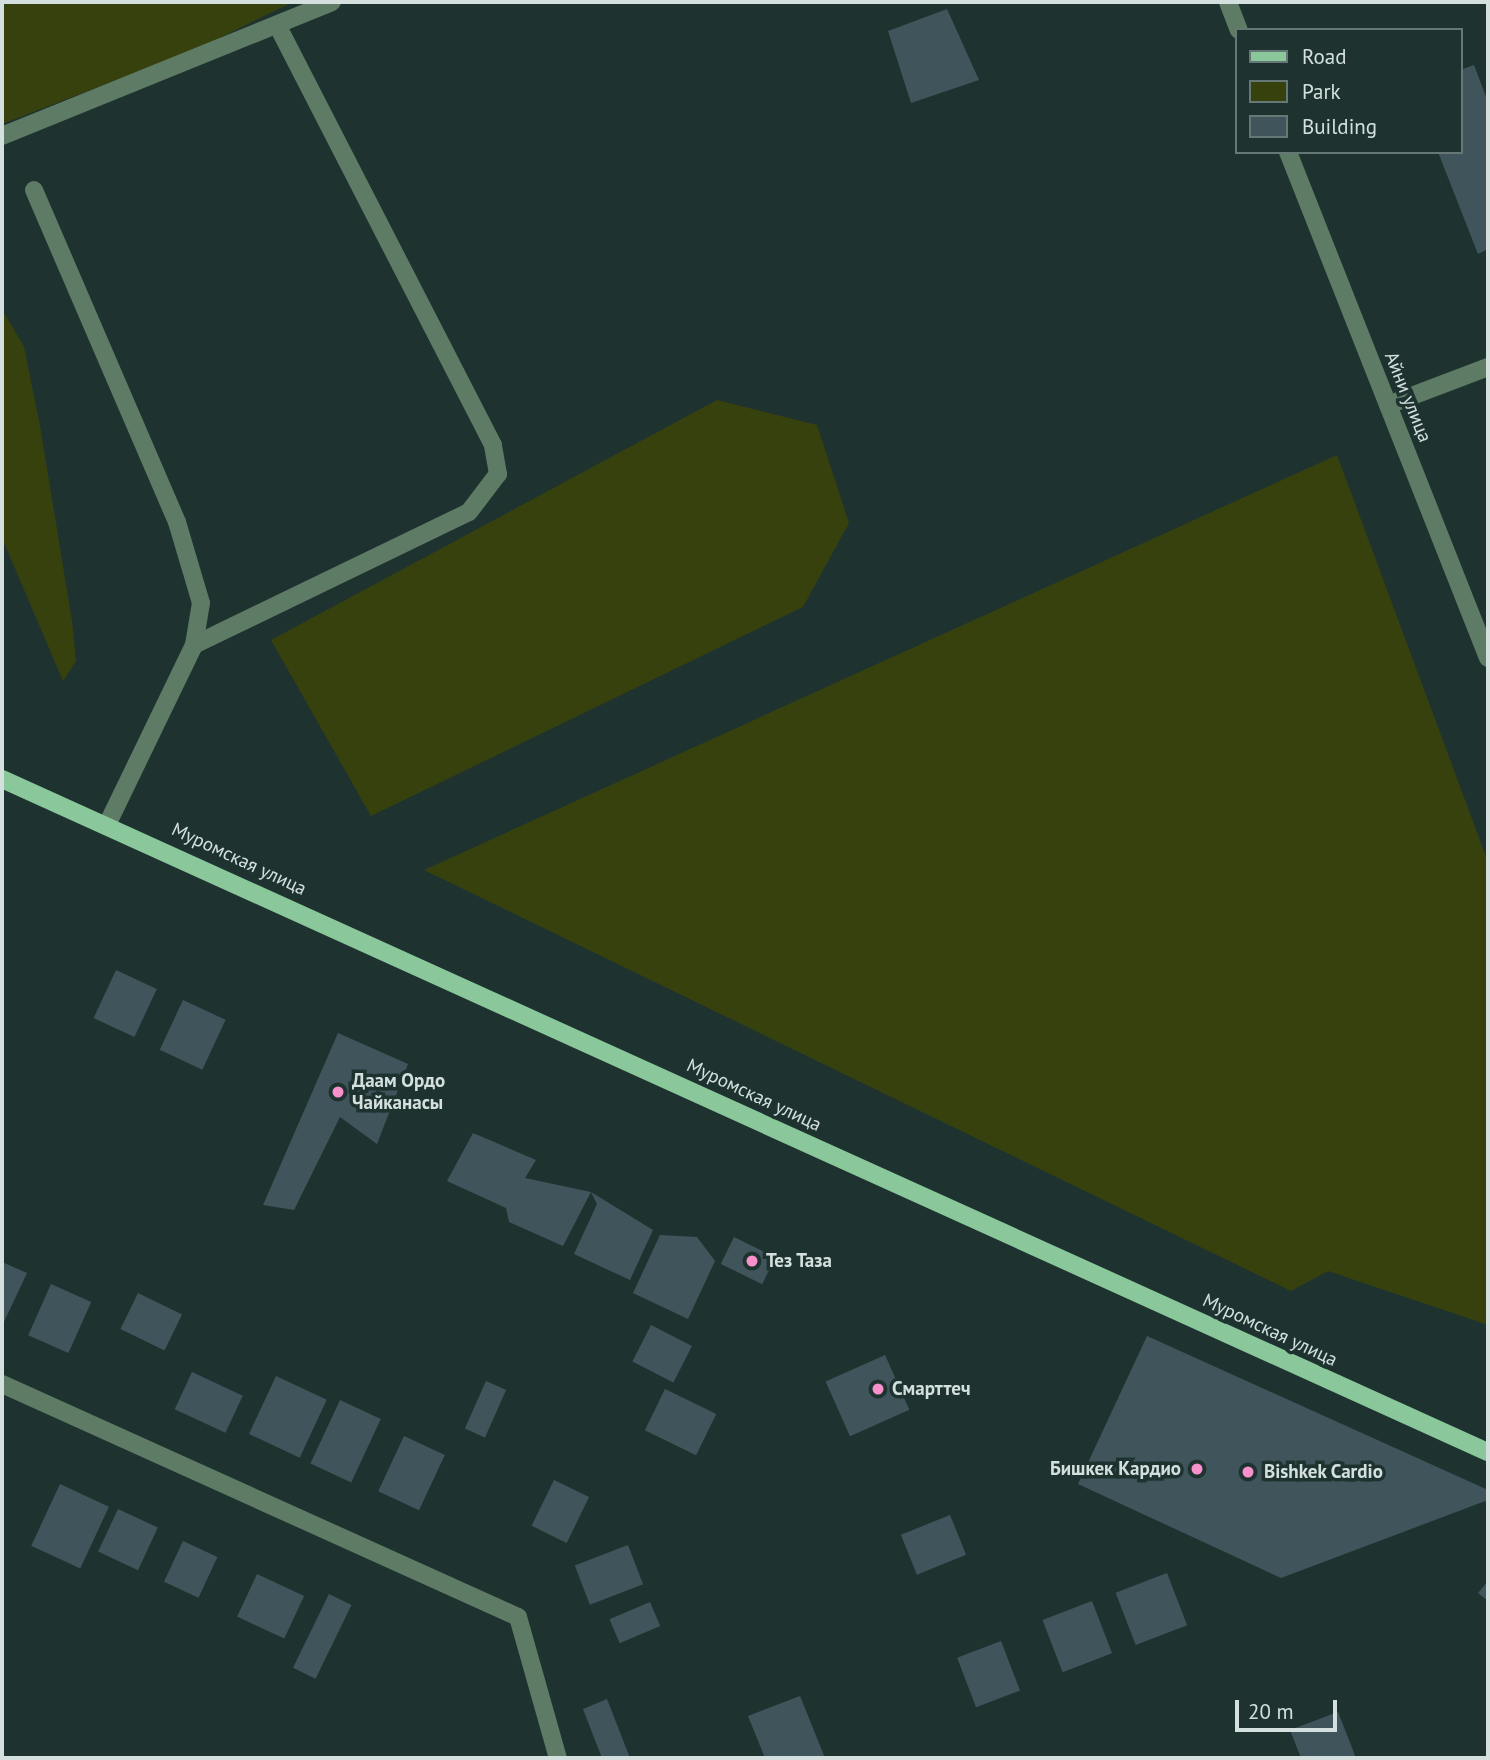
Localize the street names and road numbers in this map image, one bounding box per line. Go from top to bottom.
street label: Айни улица [1380,348,1436,446]
street label: Муромская улица [168,818,310,900]
street label: Муромская улица [683,1054,825,1136]
street label: Муромская улица [1199,1289,1341,1371]

